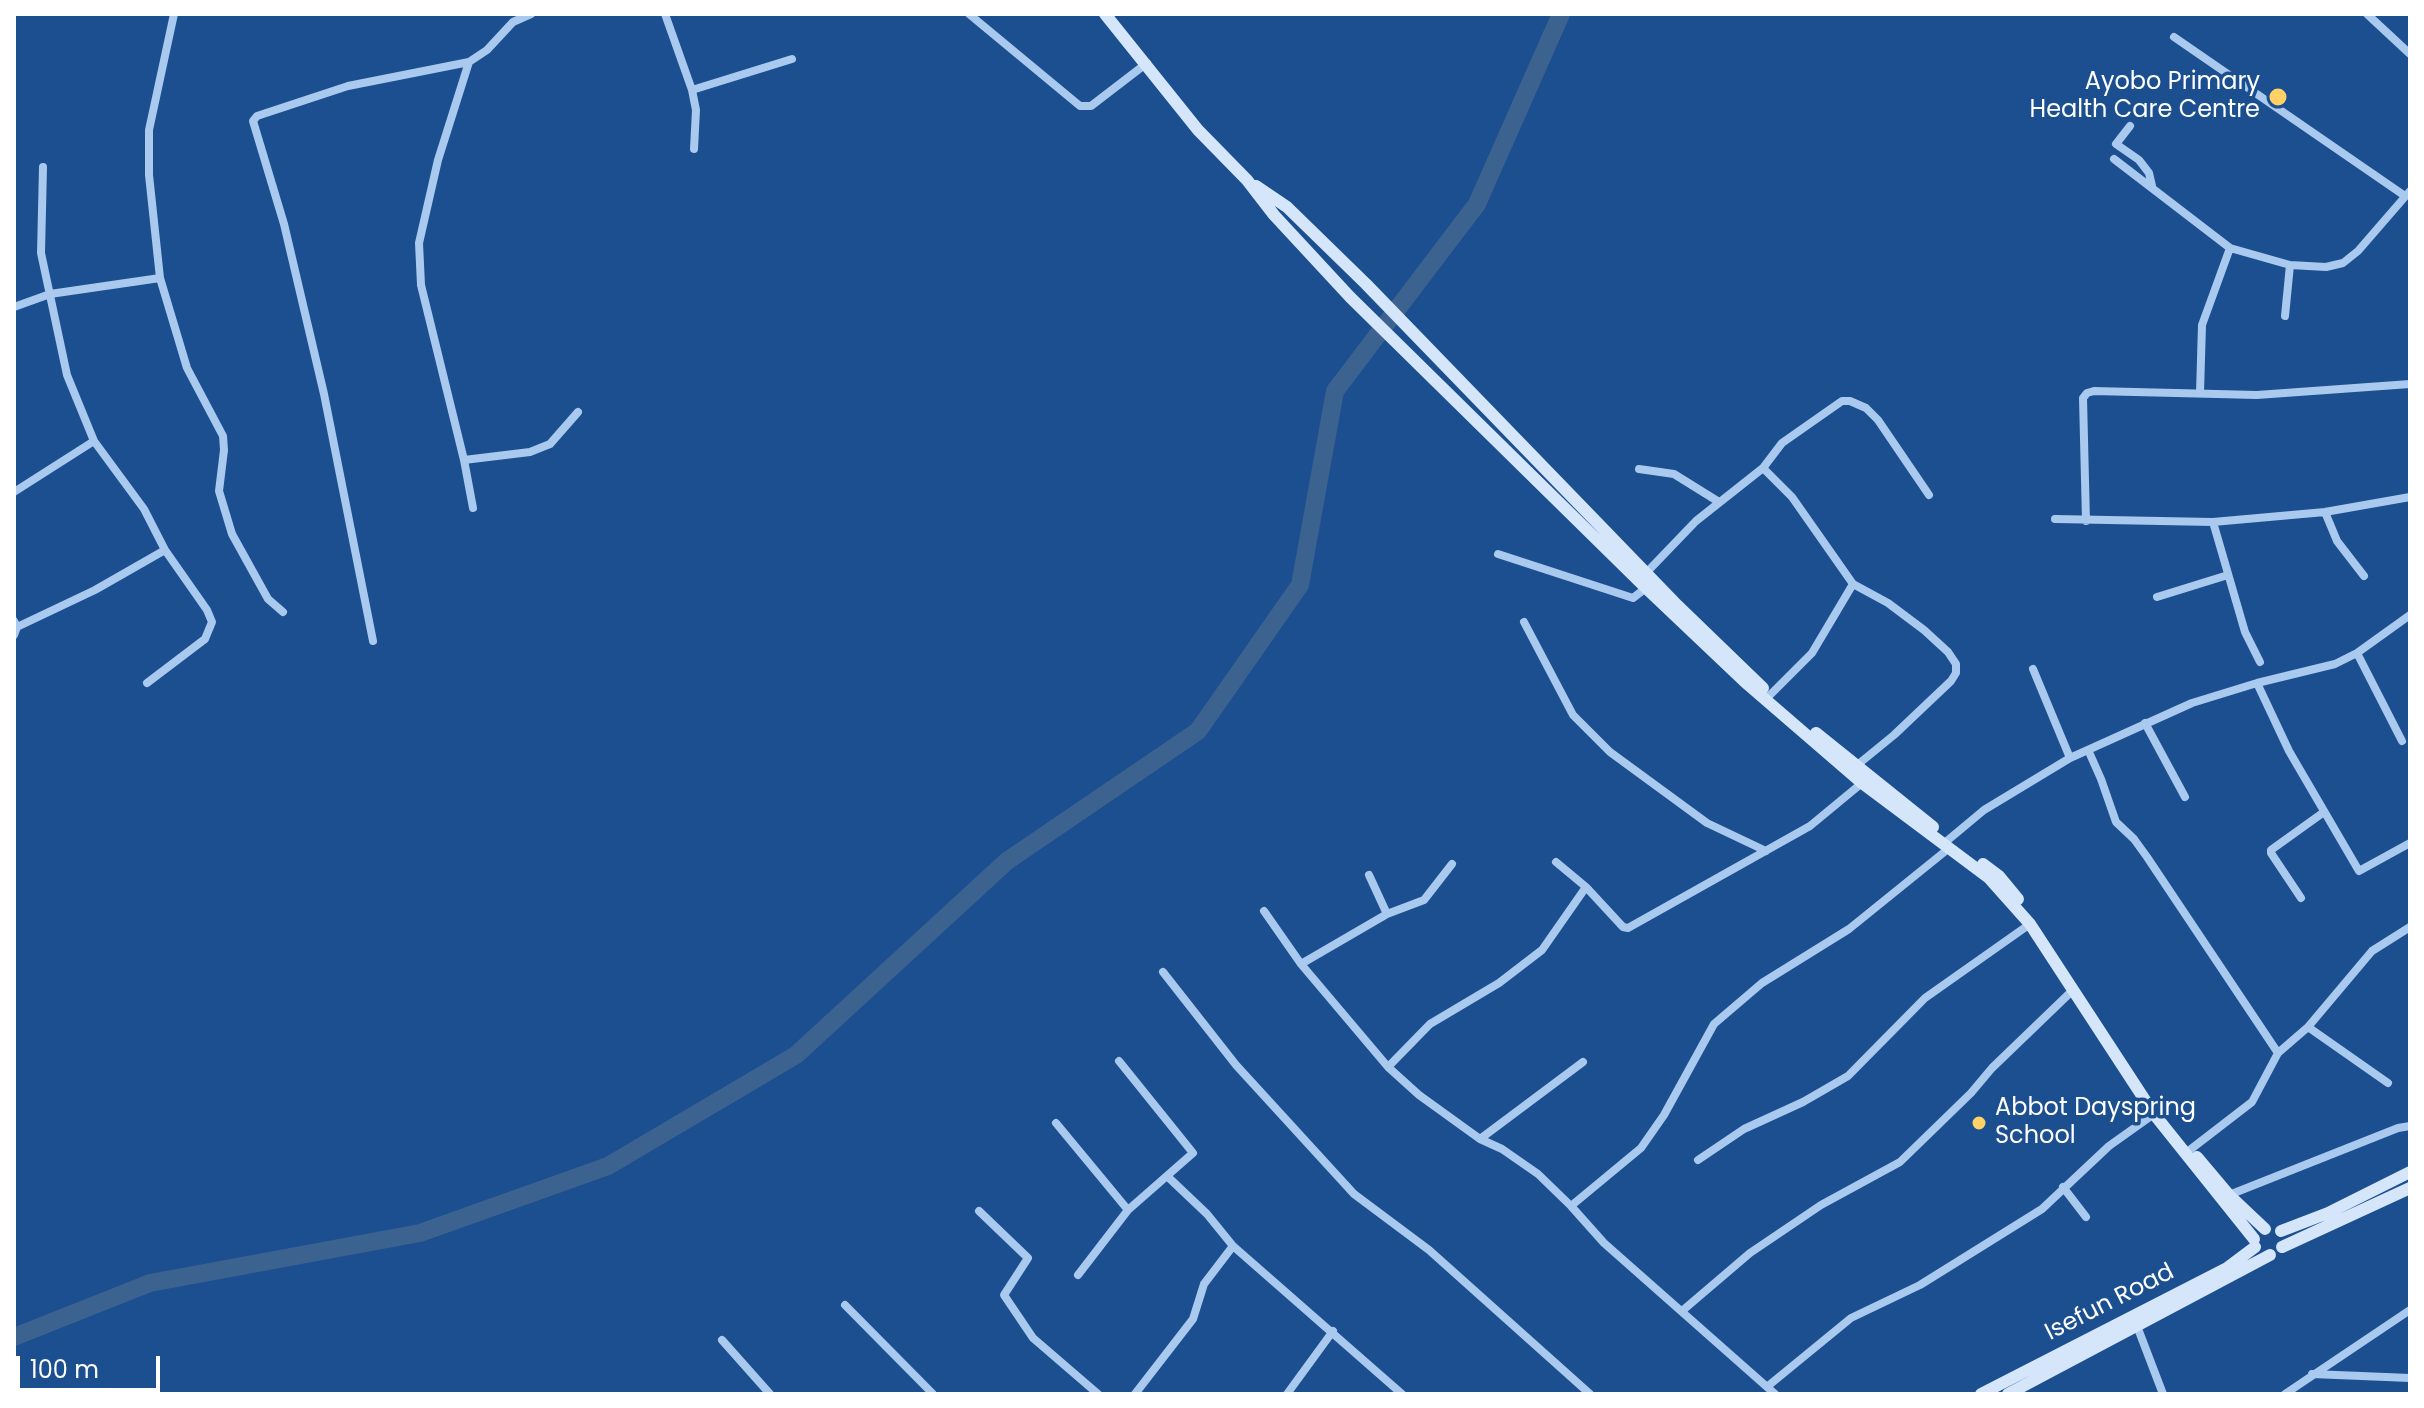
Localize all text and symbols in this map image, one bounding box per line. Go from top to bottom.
place label: Ayobo Primary Health Care Centre [2030,69,2260,125]
marker: Ayobo Primary Health Care Centre [2267,86,2289,108]
place label: Abbot Dayspring School [1995,1095,2196,1151]
marker: Abbot Dayspring School [1970,1114,1988,1132]
street label: Isefun Road [2041,1258,2179,1348]
scale bar [20,1340,164,1390]
text: 100 m [30,1353,99,1386]

